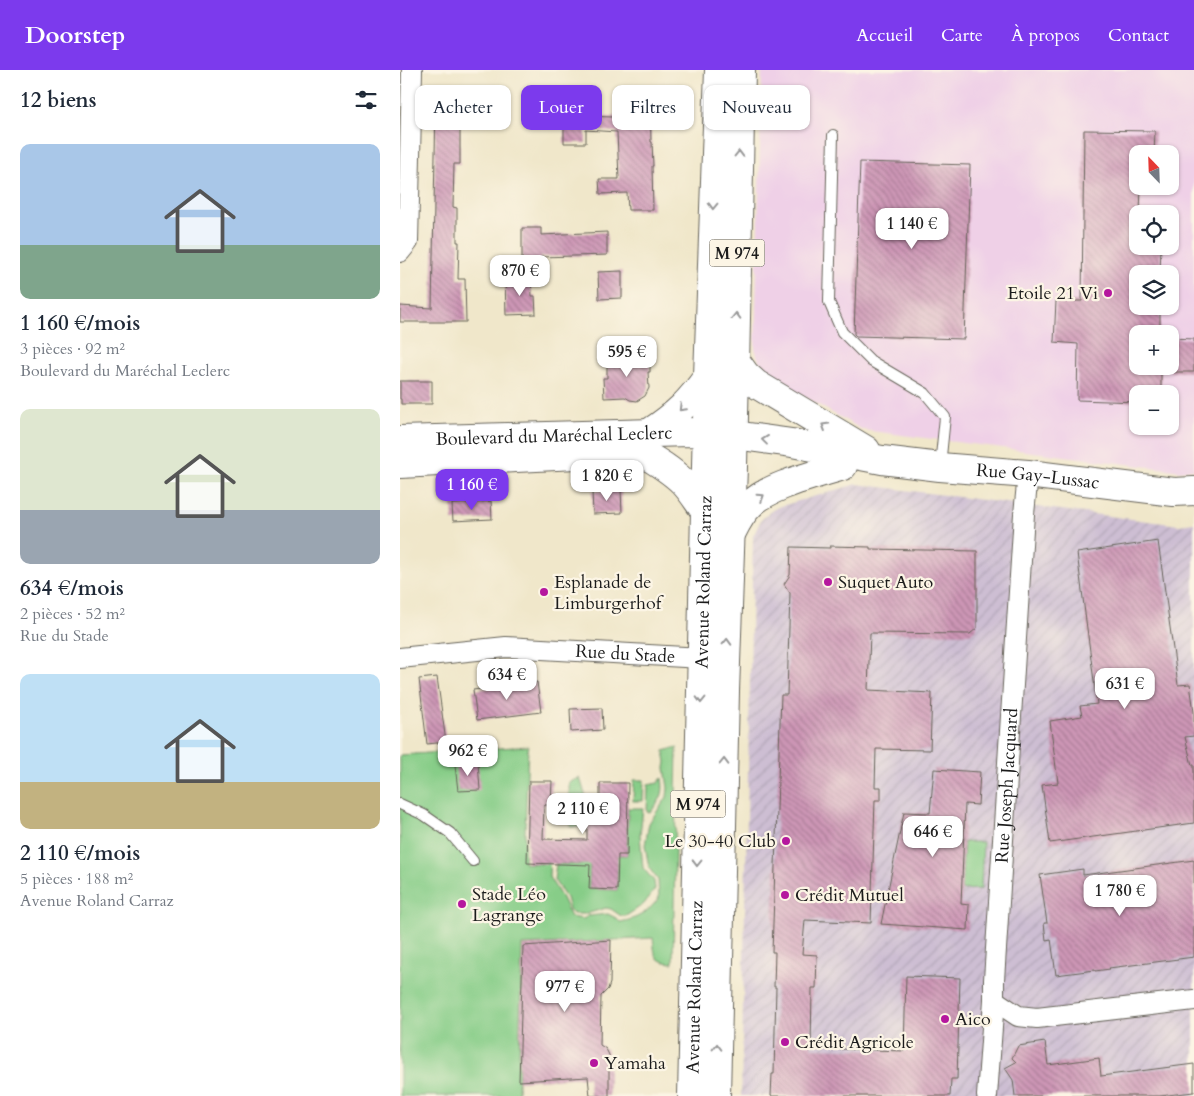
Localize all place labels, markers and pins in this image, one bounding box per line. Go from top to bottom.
pin: 1 140 € [866,208,958,250]
pin: 870 € [485,254,555,297]
place label: Etoile 21 Vi [1007,281,1098,306]
marker: Etoile 21 Vi [1102,287,1114,299]
pin: 595 € [592,336,662,378]
pin: 1 820 € [561,460,653,502]
pin: 1 160 € [426,468,518,511]
place label: Esplanade de Limburgerhof [554,570,665,616]
place label: Suquet Auto [838,570,933,595]
marker: Suquet Auto [822,576,834,588]
marker: Esplanade de Limburgerhof [538,586,550,598]
pin: 634 € [472,658,542,701]
pin: 631 € [1090,668,1160,710]
pin: 962 € [433,734,503,777]
pin: 2 110 € [537,792,629,835]
pin: 646 € [898,816,968,858]
place label: Le 30-40 Club [664,829,776,854]
marker: Le 30-40 Club [780,835,792,847]
pin: 1 780 € [1074,874,1166,917]
place label: Stade Léo Lagrange [472,882,546,928]
place label: Crédit Mutuel [795,883,904,908]
marker: Crédit Mutuel [779,889,791,901]
marker: Stade Léo Lagrange [456,898,468,910]
pin: 977 € [530,970,600,1013]
place label: Aico [955,1007,991,1032]
marker: Aico [939,1013,951,1025]
place label: Crédit Agricole [795,1030,914,1055]
marker: Crédit Agricole [779,1036,791,1048]
place label: Yamaha [604,1051,666,1076]
marker: Yamaha [588,1057,600,1069]

